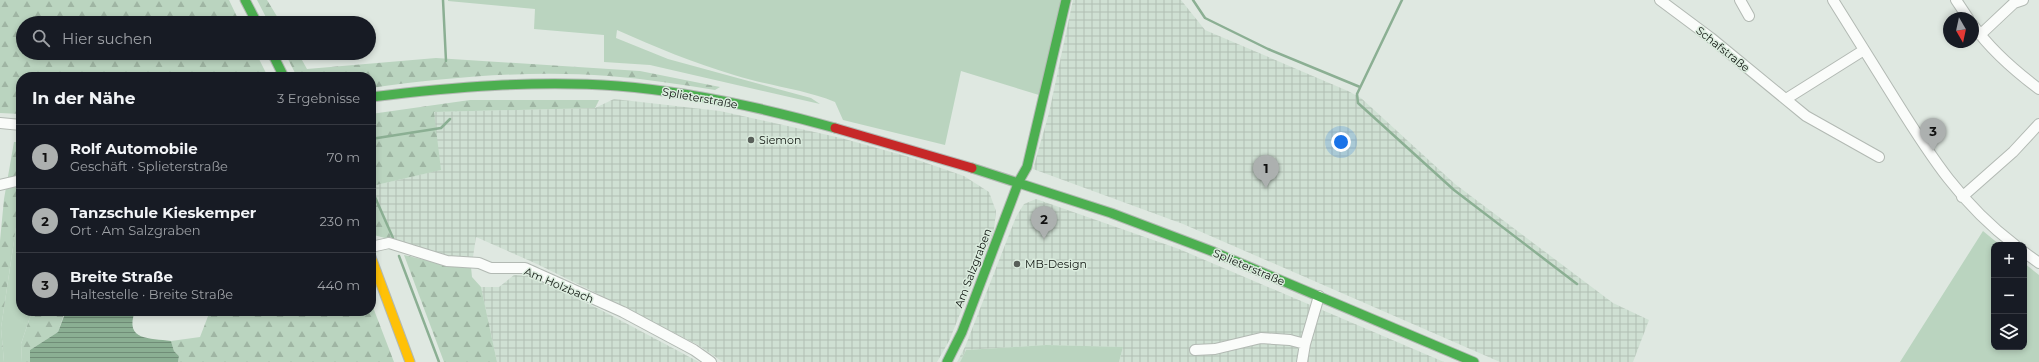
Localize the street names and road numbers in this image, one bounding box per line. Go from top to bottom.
street label: Schafstraße [1693,23,1753,75]
street label: Splieterstraße [661,84,739,112]
street label: Am Salzgraben [951,226,995,310]
street label: Splieterstraße [1211,246,1287,288]
street label: Am Holzbach [522,264,596,306]

